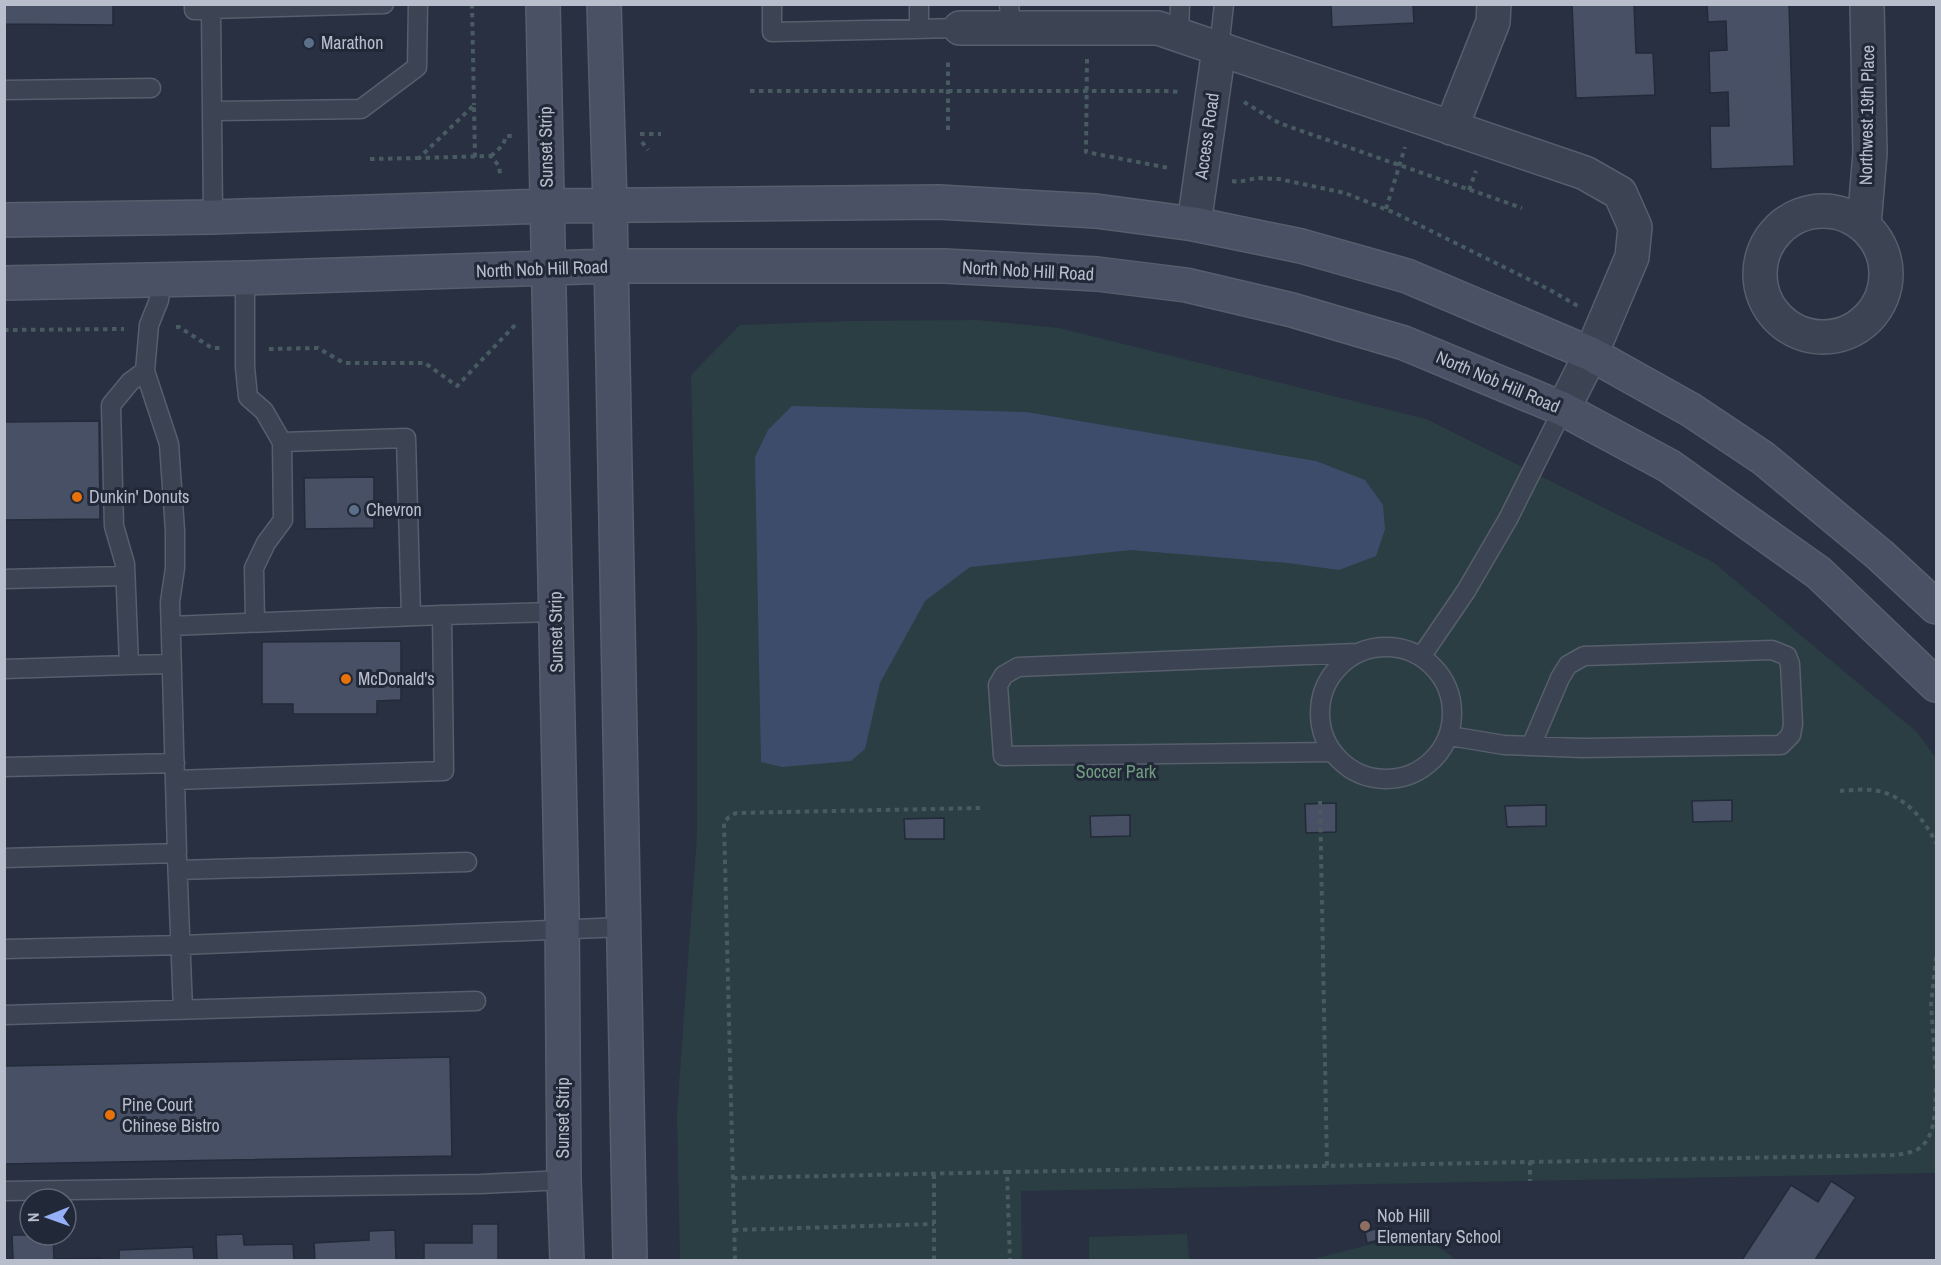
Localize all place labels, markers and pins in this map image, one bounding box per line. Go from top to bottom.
place label: Marathon [321,30,383,55]
marker: Marathon [302,36,316,50]
place label: Dunkin' Donuts [89,484,189,509]
marker: Dunkin' Donuts [70,490,84,504]
place label: Chevron [366,497,422,522]
marker: Chevron [347,503,361,517]
place label: McDonald's [358,666,435,691]
marker: McDonald's [339,672,353,686]
place label: Pine Court Chinese Bistro [122,1092,220,1138]
marker: Pine Court Chinese Bistro [103,1108,117,1122]
place label: Nob Hill Elementary School [1377,1203,1501,1249]
marker: Nob Hill Elementary School [1358,1219,1372,1233]

